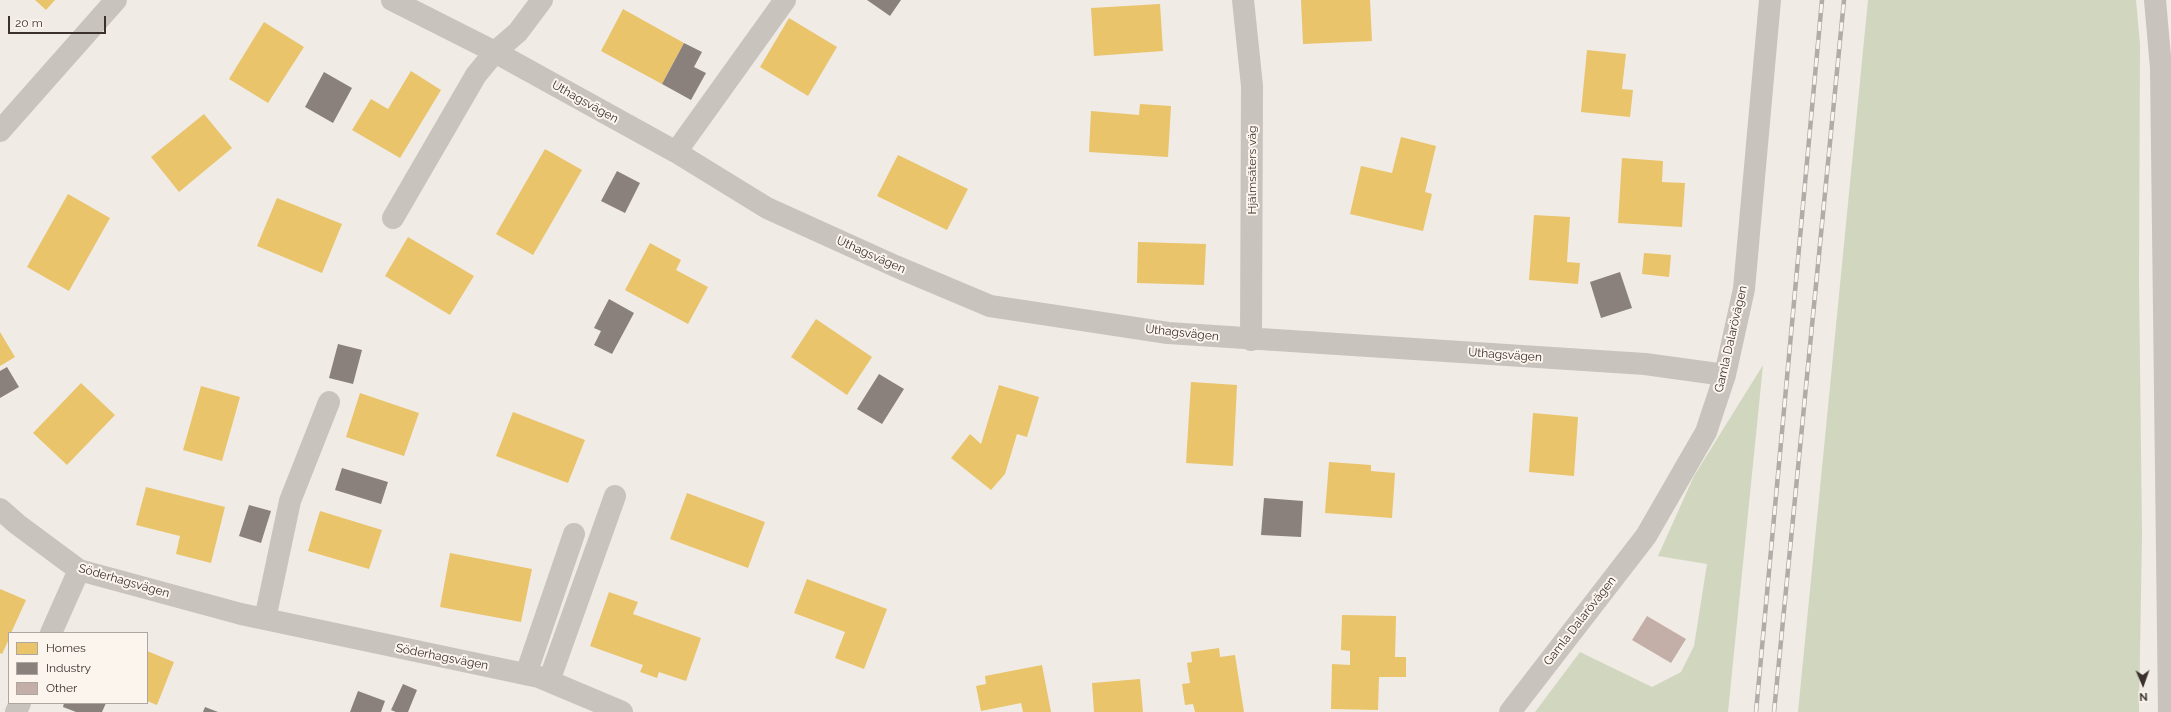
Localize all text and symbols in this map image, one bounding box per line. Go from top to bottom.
scale bar [10,8,108,34]
text: 20 m [15,16,43,30]
street label: Uthagsvägen [549,78,621,126]
street label: Hjälmsäters väg [1245,126,1259,214]
street label: Uthagsvägen [834,233,908,277]
street label: Gamla Dalarövägen [1712,284,1750,394]
street label: Uthagsvägen [1145,322,1219,344]
street label: Uthagsvägen [1468,345,1542,365]
street label: Söderhagsvägen [77,561,171,601]
street label: Gamla Dalarövägen [1541,574,1619,668]
legend [8,632,148,704]
text: Homes [46,641,86,655]
street label: Söderhagsvägen [394,641,490,673]
text: Industry [46,661,91,675]
north arrow [2123,664,2163,704]
text: Other [46,681,77,695]
text: N [2139,690,2148,703]

